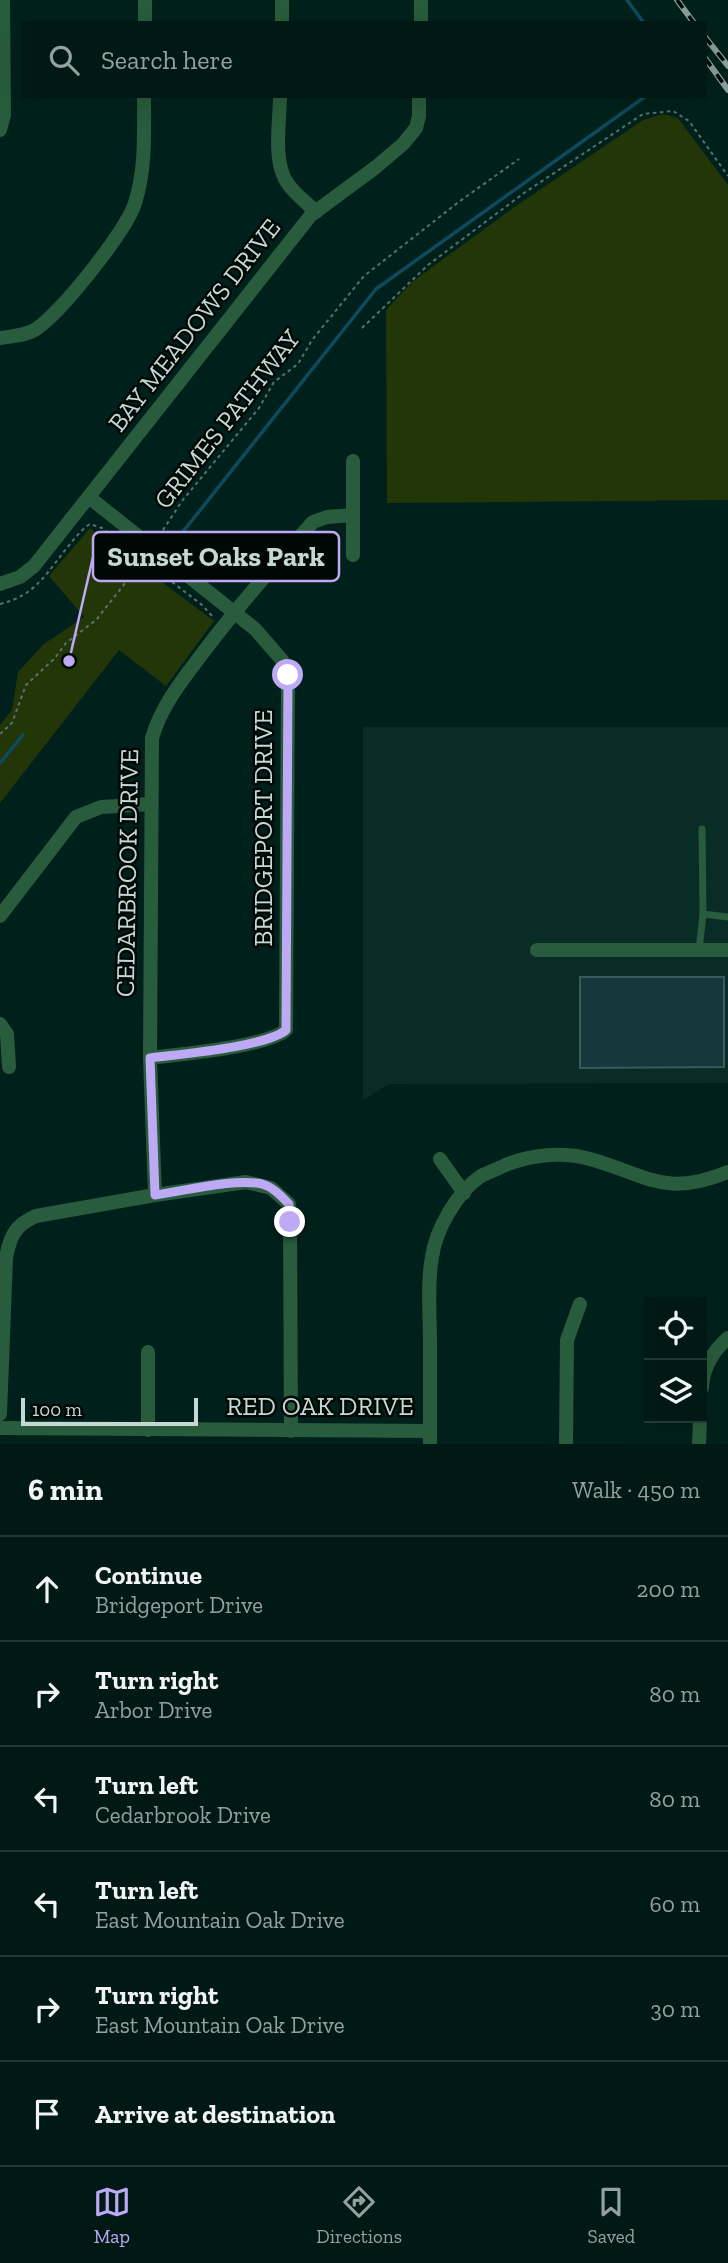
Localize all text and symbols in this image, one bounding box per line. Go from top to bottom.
search box [21,21,707,98]
icon: search [45,41,83,79]
text: Search here [101,44,233,76]
street label: BAY MEADOWS DRIVE [101,212,287,438]
street label: GRIMES PATHWAY [147,323,307,515]
callout: Sunset Oaks Park [93,532,339,581]
text: Sunset Oaks Park [107,540,325,573]
route start [272,659,303,690]
street label: BRIDGEPORT DRIVE [247,709,279,947]
street label: CEDARBROOK DRIVE [109,748,145,998]
route end [274,1206,305,1237]
map controls [644,1297,707,1423]
button: locate [644,1297,707,1360]
button: layers [644,1360,707,1423]
street label: RED OAK DRIVE [226,1390,414,1422]
scale bar [21,1395,198,1427]
text: 100 m [32,1398,82,1421]
text: 6 min [28,1472,103,1508]
text: Walk · 450 m [572,1476,700,1504]
text: Continue [95,1559,202,1591]
icon: ahead [28,1570,66,1608]
text: 200 m [637,1575,700,1603]
text: Bridgeport Drive [95,1591,263,1619]
text: Turn right [95,1664,218,1696]
icon: right [28,1675,66,1713]
text: 80 m [649,1680,700,1708]
text: Arbor Drive [95,1696,212,1724]
text: Turn left [95,1769,198,1801]
icon: left [28,1780,66,1818]
text: 80 m [649,1785,700,1813]
text: Cedarbrook Drive [95,1801,271,1829]
text: Turn left [95,1874,198,1906]
icon: left [28,1885,66,1923]
text: 60 m [649,1890,700,1918]
text: East Mountain Oak Drive [95,1906,345,1934]
text: Turn right [95,1979,218,2011]
icon: right [28,1990,66,2028]
text: 30 m [650,1995,700,2023]
text: East Mountain Oak Drive [95,2011,345,2039]
icon: arrive [28,2095,66,2133]
text: Arrive at destination [95,2098,335,2130]
tab: Map [93,2183,131,2248]
tab: Directions [316,2183,402,2248]
tab: Saved [588,2183,635,2248]

